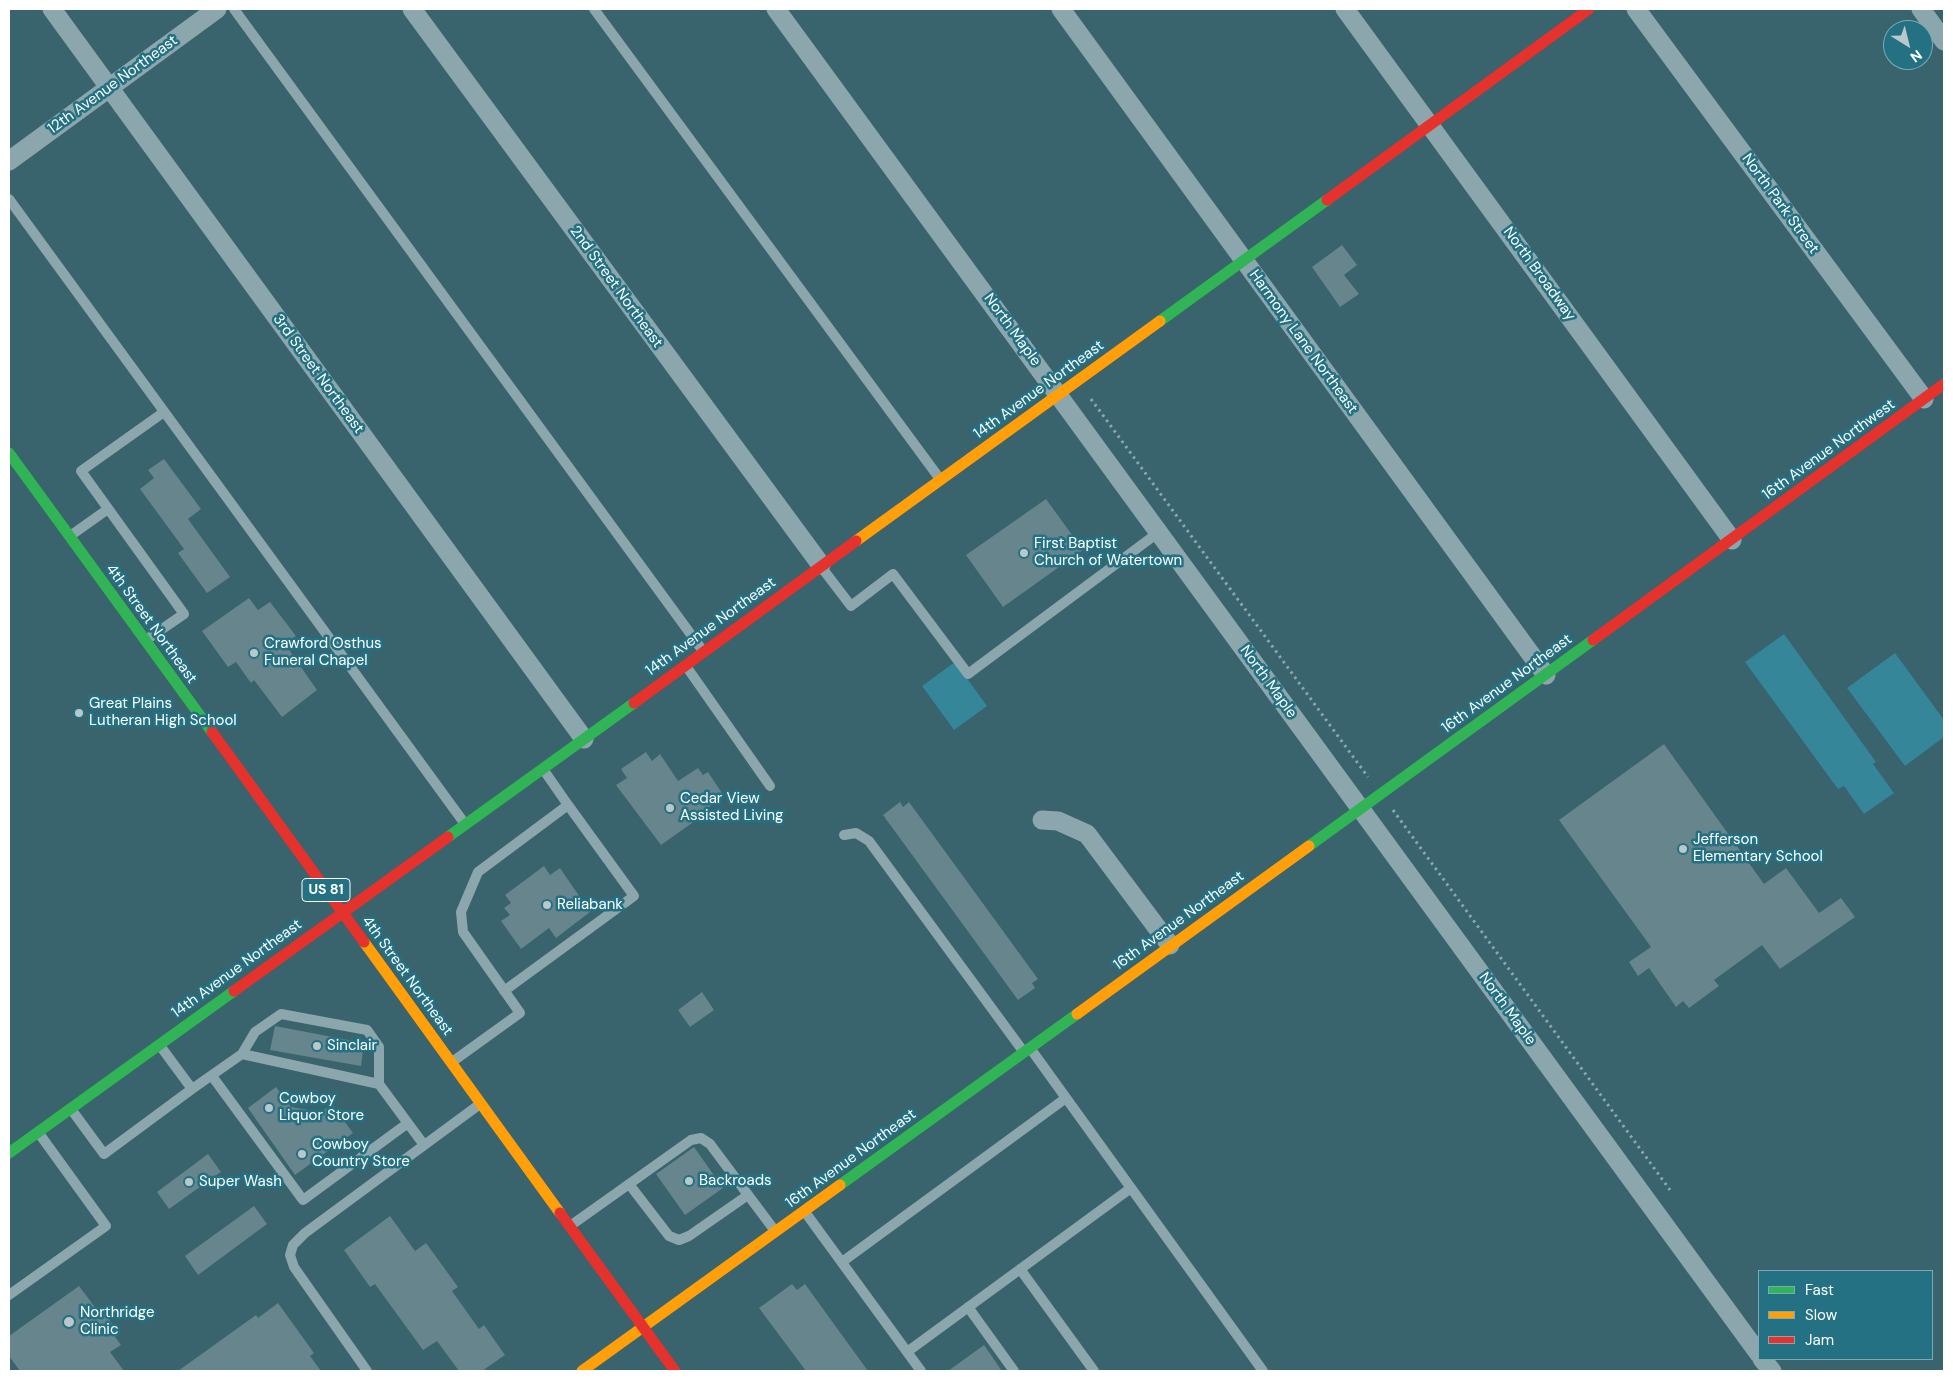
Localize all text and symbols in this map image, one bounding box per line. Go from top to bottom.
north arrow [1883,20,1933,70]
street label: 12th Avenue Northeast [45,32,181,138]
text: N [1907,46,1926,67]
street label: North Park Street [1738,150,1822,258]
street label: 2nd Street Northeast [566,223,666,351]
street label: North Broadway [1499,224,1579,324]
street label: Harmony Lane Northeast [1245,267,1361,417]
street label: North Maple [980,290,1044,370]
street label: 3rd Street Northeast [269,311,367,437]
street label: 14th Avenue Northeast [970,337,1108,443]
street label: 16th Avenue Northwest [1759,396,1899,504]
place label: First Baptist Church of Watertown [1034,535,1182,570]
marker: First Baptist Church of Watertown [1018,547,1030,559]
street label: 4th Street Northeast [102,561,200,687]
street label: 14th Avenue Northeast [642,574,780,680]
street label: 16th Avenue Northeast [1438,631,1576,737]
place label: Crawford Osthus Funeral Chapel [264,635,382,670]
street label: North Maple [1236,642,1300,722]
marker: Crawford Osthus Funeral Chapel [248,647,260,659]
place label: Great Plains Lutheran High School [89,695,237,730]
marker: Great Plains Lutheran High School [73,707,85,719]
place label: Cedar View Assisted Living [680,790,783,825]
marker: Cedar View Assisted Living [664,802,676,814]
place label: Jefferson Elementary School [1693,831,1823,866]
marker: Jefferson Elementary School [1677,843,1689,855]
street label: 16th Avenue Northeast [1110,868,1248,974]
road number: US 81 [302,878,350,902]
place label: Reliabank [557,896,623,914]
marker: Reliabank [541,899,553,911]
street label: 4th Street Northeast [358,913,456,1039]
street label: 14th Avenue Northeast [168,916,306,1022]
street label: North Maple [1475,969,1539,1049]
place label: Sinclair [327,1037,377,1055]
marker: Sinclair [311,1040,323,1052]
place label: Cowboy Liquor Store [279,1090,364,1125]
marker: Cowboy Liquor Store [263,1102,275,1114]
street label: 16th Avenue Northeast [782,1106,920,1212]
place label: Cowboy Country Store [312,1136,410,1171]
marker: Cowboy Country Store [296,1148,308,1160]
place label: Backroads [699,1172,772,1190]
place label: Super Wash [199,1173,282,1191]
marker: Backroads [683,1175,695,1187]
marker: Super Wash [183,1176,195,1188]
legend [1758,1270,1933,1360]
text: Fast [1805,1280,1834,1300]
place label: Northridge Clinic [80,1304,154,1339]
text: Slow [1805,1305,1837,1325]
marker: Northridge Clinic [62,1315,76,1329]
text: Jam [1805,1330,1834,1350]

